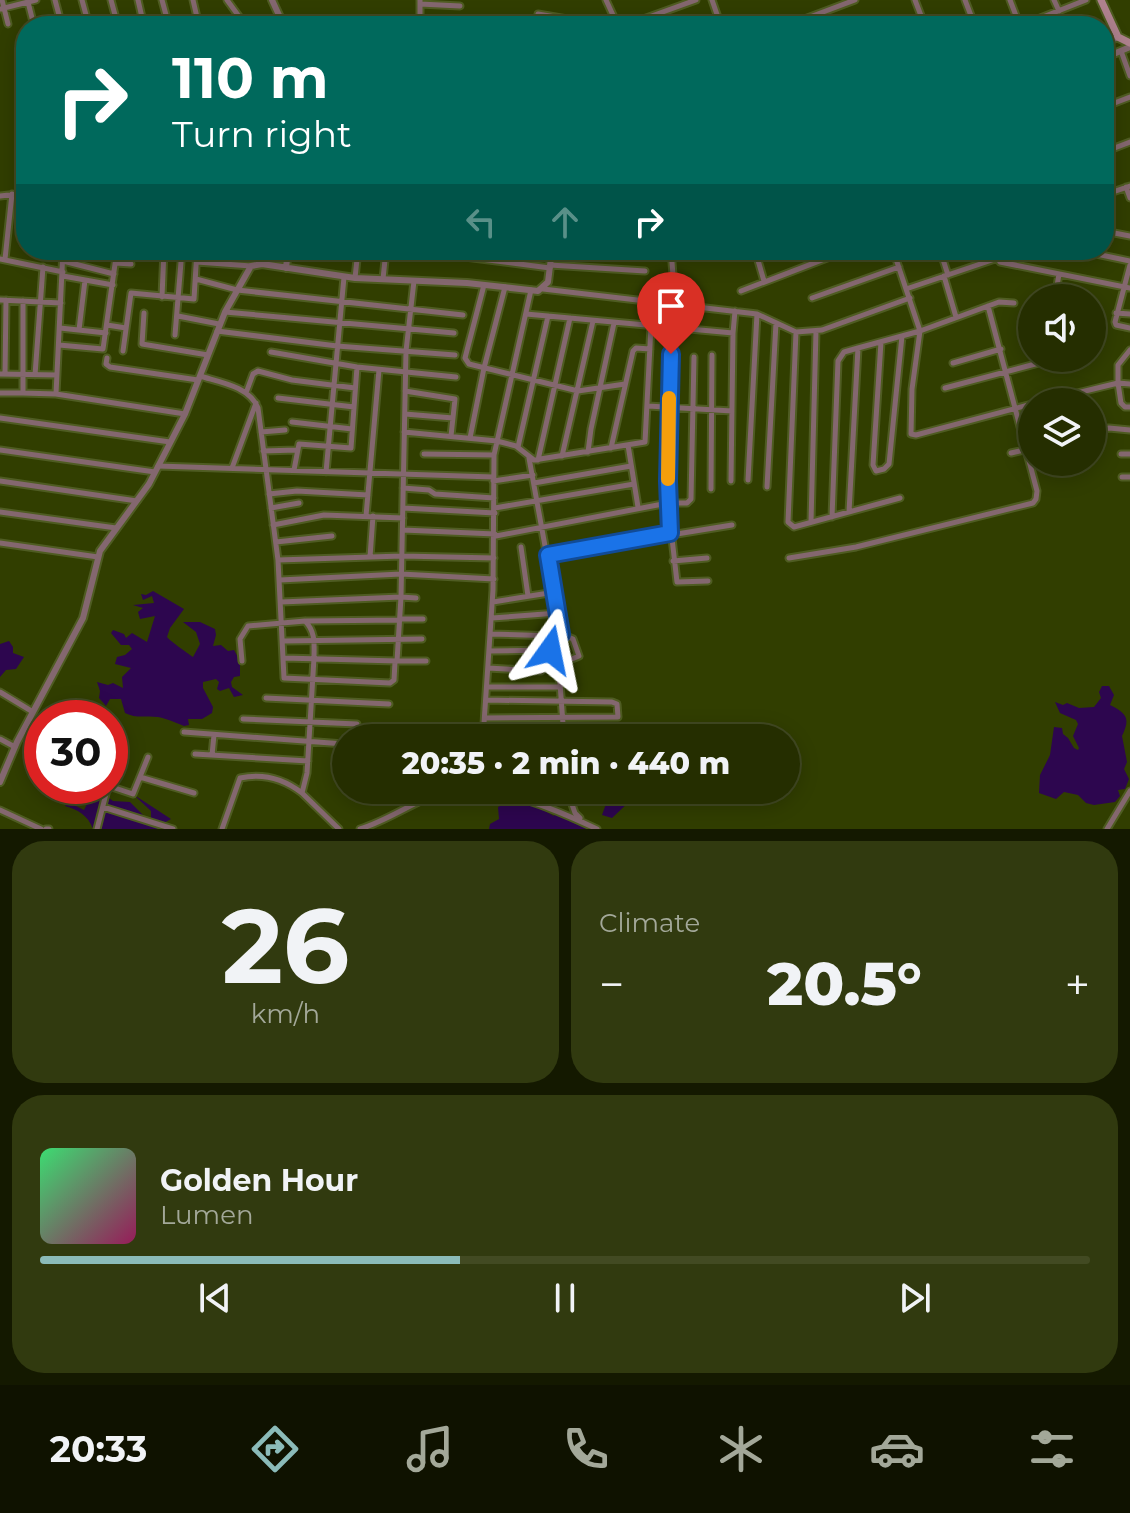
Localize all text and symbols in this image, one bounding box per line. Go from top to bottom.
text: 110 m [172,44,329,112]
icon: right [40,48,144,152]
text: Turn right [172,112,352,156]
icon: left [459,200,503,244]
icon: ahead [543,200,587,244]
icon: right [627,200,671,244]
pin [637,272,705,354]
icon: arrive [649,284,693,328]
map controls [1018,284,1106,476]
button: sound [1018,284,1106,372]
button: layers [1018,388,1106,476]
position arrow [508,608,592,692]
speed limit sign: 30 [24,700,128,804]
text: 20:35 · 2 min · 440 m [402,745,730,782]
text: 26 [222,882,349,1009]
text: Climate [599,907,700,939]
text: 20.5° [767,947,922,1020]
text: − [599,957,624,1011]
text: + [1065,957,1090,1011]
text: km/h [251,998,320,1030]
text: Golden Hour [160,1162,358,1199]
text: Lumen [160,1199,253,1231]
icon: previous [193,1276,237,1320]
icon: pause [543,1276,587,1320]
icon: next [893,1276,937,1320]
icon: directions [247,1421,303,1477]
icon: music [402,1421,458,1477]
icon: phone [558,1421,614,1477]
icon: climate [713,1421,769,1477]
icon: car [869,1421,925,1477]
icon: filters [1024,1421,1080,1477]
text: 20:33 [50,1427,147,1471]

